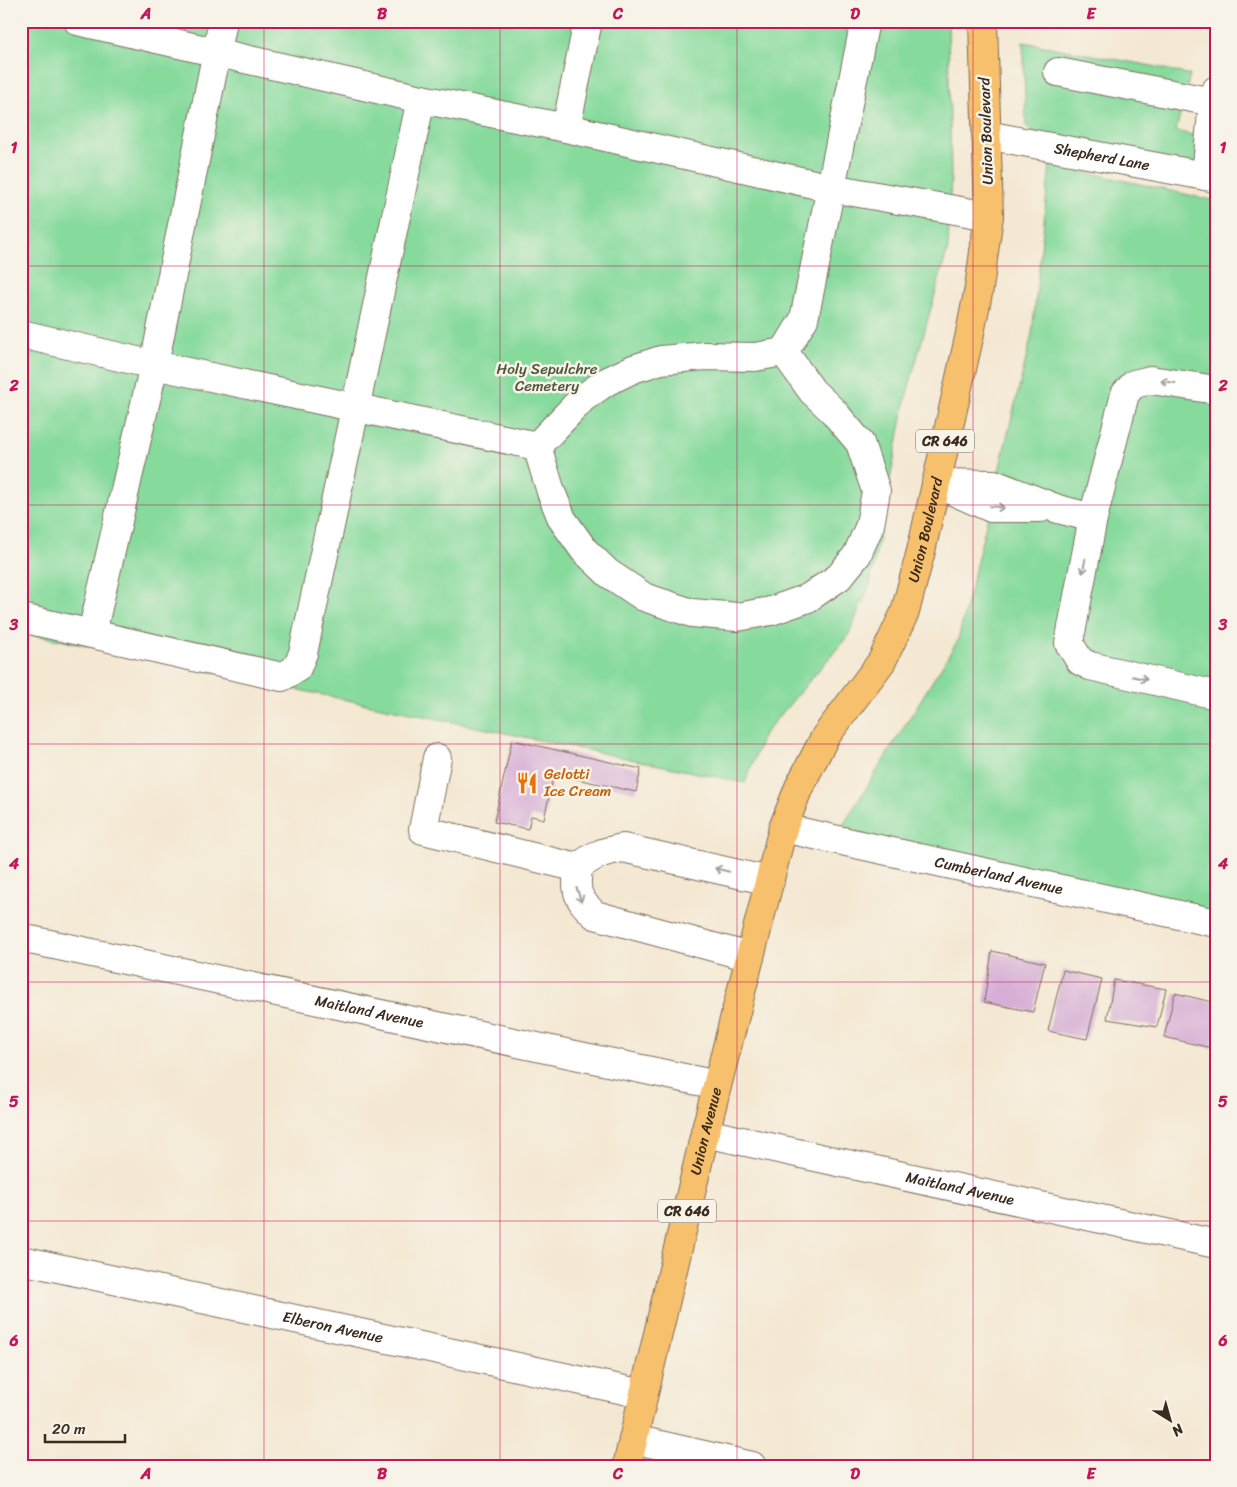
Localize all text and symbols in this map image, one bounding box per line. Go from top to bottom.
text: A [140,0,151,28]
text: B [377,0,388,28]
text: C [612,0,624,28]
text: D [850,0,860,28]
text: E [1087,0,1097,28]
street label: Union Boulevard [971,76,1001,185]
text: 1 [11,133,18,162]
text: 1 [1220,133,1227,162]
street label: Shepherd Lane [1052,135,1152,178]
park label: Holy Sepulchre Cemetery [497,356,598,399]
text: 2 [8,371,19,400]
text: 2 [1217,371,1228,400]
one-way arrow [1160,377,1176,387]
road number: CR 646 [916,430,974,452]
street label: Union Boulevard [900,474,950,585]
one-way arrow [988,502,1004,512]
one-way arrow [1079,557,1088,573]
text: 3 [9,610,19,639]
text: 3 [1218,610,1228,639]
one-way arrow [1132,674,1148,683]
place label: Gelotti Ice Cream [543,761,611,804]
restaurant icon: Gelotti Ice Cream [514,770,540,796]
text: 4 [8,849,19,878]
street label: Cumberland Avenue [932,849,1065,902]
text: 4 [1217,849,1228,878]
one-way arrow [715,865,731,874]
one-way arrow [575,886,584,902]
street label: Maitland Avenue [313,987,426,1036]
street label: Union Avenue [683,1084,729,1178]
text: 5 [9,1087,19,1116]
text: 5 [1218,1087,1228,1116]
street label: Maitland Avenue [903,1164,1017,1213]
road number: CR 646 [658,1200,716,1222]
street label: Elberon Avenue [280,1304,386,1351]
text: 6 [8,1326,19,1355]
text: 6 [1217,1326,1228,1355]
north arrow [1144,1394,1194,1444]
scale bar [45,1412,125,1444]
text: 20 m [52,1416,86,1442]
text: N [1166,1416,1190,1443]
text: A [140,1459,151,1487]
text: B [377,1459,388,1487]
text: C [612,1459,624,1487]
text: D [850,1459,860,1487]
text: E [1087,1459,1097,1487]

